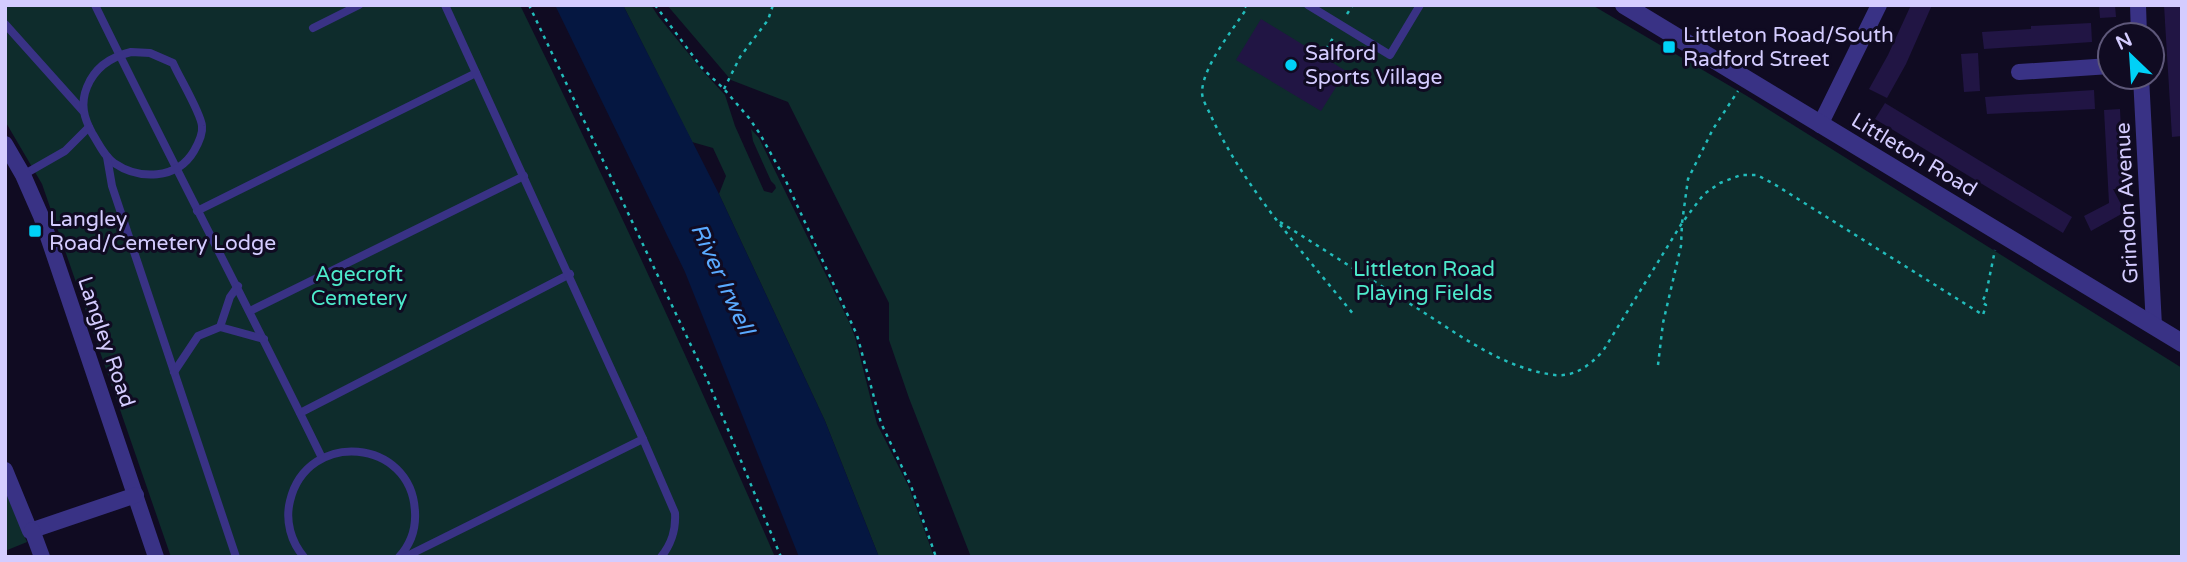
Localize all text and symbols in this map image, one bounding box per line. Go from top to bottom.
north arrow [2096,21,2166,91]
place label: Littleton Road/South Radford Street [1683,23,1894,72]
text: N [2113,28,2136,55]
marker: Littleton Road/South Radford Street [1661,39,1677,55]
place label: Salford Sports Village [1305,41,1442,90]
marker: Salford Sports Village [1283,57,1299,73]
street label: Littleton Road [1847,108,1981,202]
street label: Grindon Avenue [2110,122,2144,284]
place label: Langley Road/Cemetery Lodge [49,207,276,256]
water label: River Irwell [684,219,761,341]
marker: Langley Road/Cemetery Lodge [27,223,43,239]
park label: Littleton Road Playing Fields [1353,257,1495,306]
park label: Agecroft Cemetery [311,262,407,311]
street label: Langley Road [72,273,140,411]

